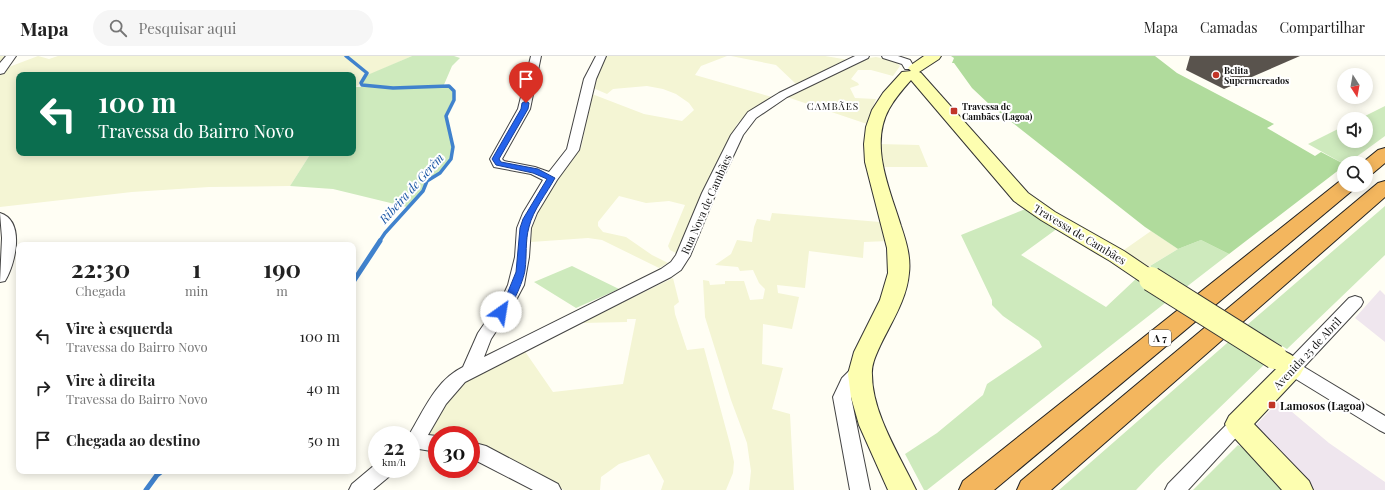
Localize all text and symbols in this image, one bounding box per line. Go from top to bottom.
search box [93,10,373,46]
text: Mapa [20,15,69,41]
icon: search [107,17,129,39]
text: Pesquisar aqui [139,18,236,38]
text: Mapa [1144,18,1178,37]
text: Camadas [1200,18,1257,37]
text: Compartilhar [1279,18,1365,37]
pin [509,62,543,103]
place label: Belita Supermercados [1224,64,1289,86]
icon: arrive [515,68,537,90]
north arrow [1337,68,1373,104]
map controls [1337,68,1373,192]
marker: Belita Supermercados [1211,70,1221,80]
text: 100 m [98,83,177,120]
icon: left [32,88,84,140]
district label: CAMBÃES [807,99,859,113]
place label: Travessa de Cambães (Lagoa) [962,100,1032,122]
marker: Travessa de Cambães (Lagoa) [949,106,959,116]
button: sound [1337,112,1373,148]
text: Travessa do Bairro Novo [98,119,294,143]
water label: Ribeira de Gerêm [375,149,447,227]
street label: Rua Nova de Cambães [677,151,735,256]
button: search [1337,156,1373,192]
street label: Travessa de Cambães [1031,200,1129,268]
text: 22:30 [71,252,130,284]
text: 1 [192,252,201,284]
text: 190 [263,252,301,284]
text: Chegada [75,282,126,299]
text: min [185,282,208,299]
text: m [276,282,288,299]
position arrow [480,291,522,333]
street label: Avenida 25 de Abril [1269,314,1344,393]
text: Vire à esquerda [66,318,173,338]
icon: left [32,325,54,347]
text: 100 m [299,326,340,346]
road number: A 7 [1149,330,1171,346]
text: Travessa do Bairro Novo [66,338,208,355]
text: Vire à direita [66,370,155,390]
icon: right [32,377,54,399]
text: 40 m [307,378,340,398]
text: Travessa do Bairro Novo [66,390,208,407]
place label: Lamosos (Lagoa) [1280,398,1365,413]
marker: Lamosos (Lagoa) [1267,400,1277,410]
speed limit sign: 30 [428,426,480,478]
icon: arrive [32,429,54,451]
text: Chegada ao destino [66,430,200,450]
text: 50 m [308,430,340,450]
text: 22 [384,433,404,460]
text: km/h [382,455,406,469]

